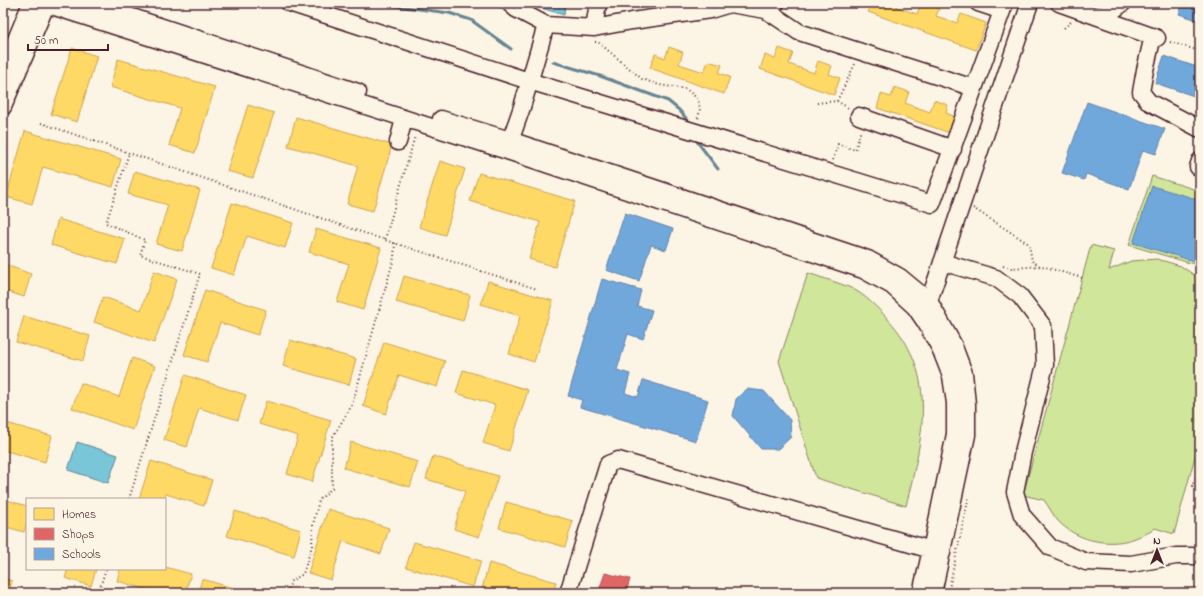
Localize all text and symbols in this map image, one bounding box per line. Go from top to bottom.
scale bar [28,26,108,52]
text: 50 m [34,32,58,50]
legend [26,498,166,570]
text: Homes [62,506,96,524]
text: Shops [62,526,94,544]
north arrow [1137,530,1177,570]
text: N [1153,533,1161,549]
text: Schools [62,546,101,564]

